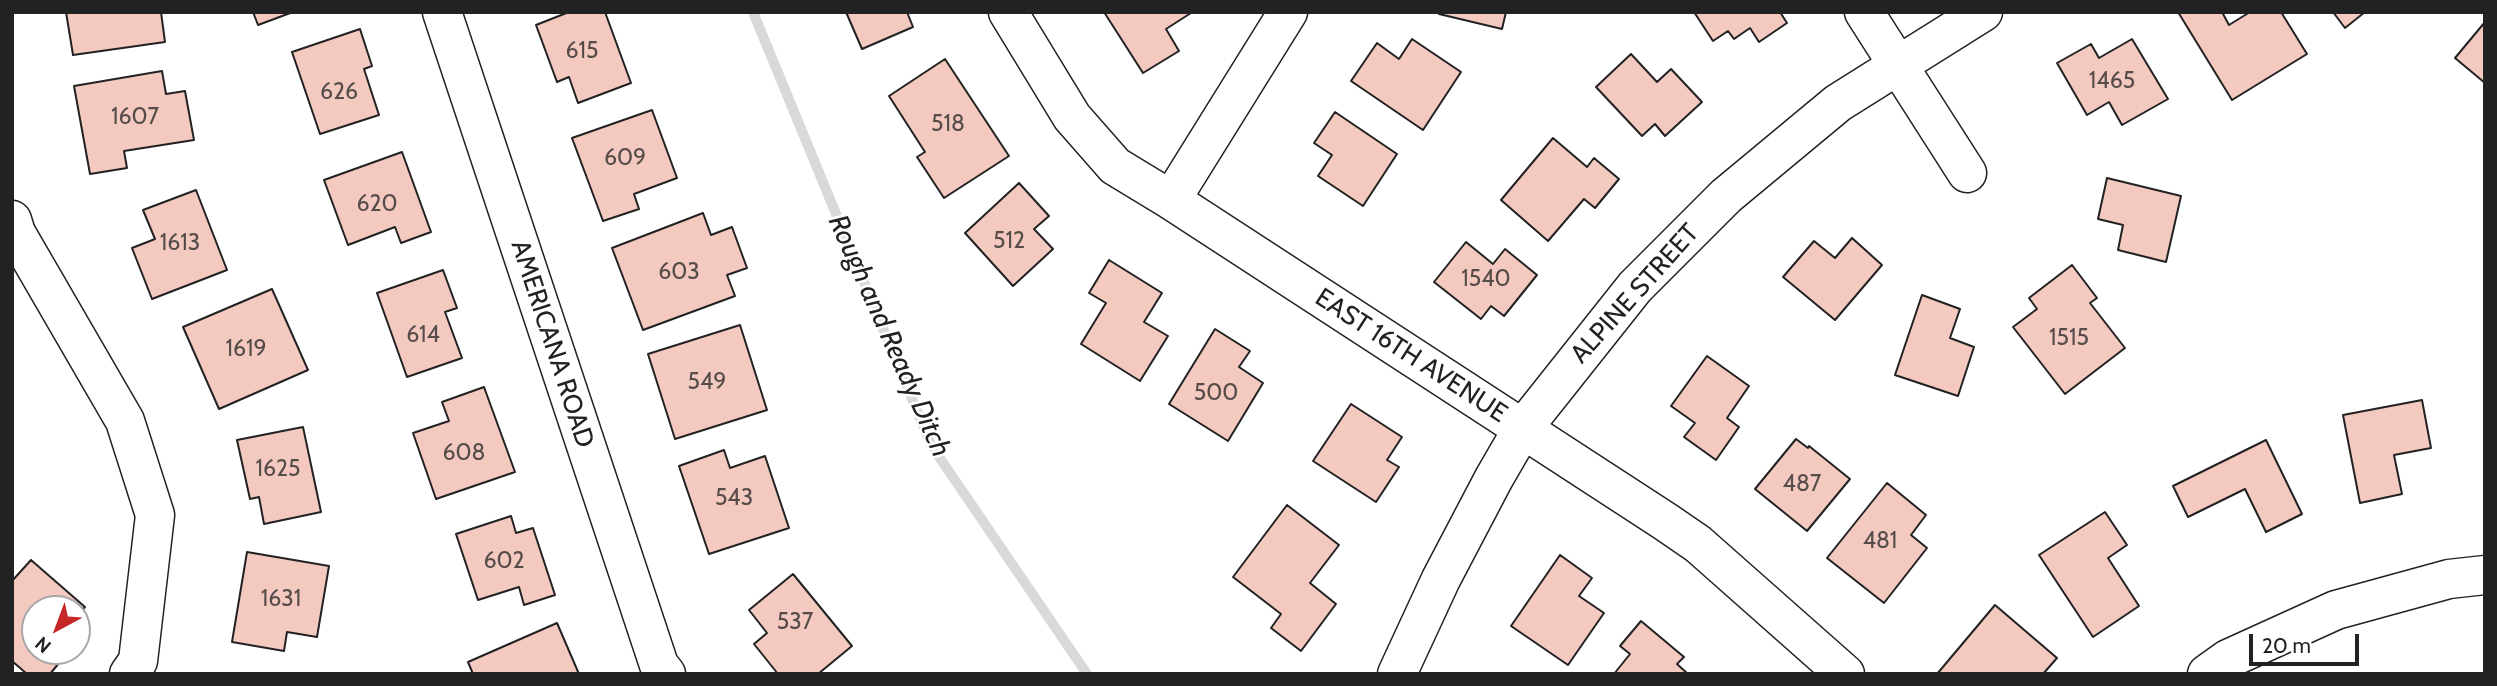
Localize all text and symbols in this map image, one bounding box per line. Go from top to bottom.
house number: 615 [566,37,598,65]
house number: 1465 [2089,67,2135,95]
house number: 626 [320,78,358,106]
house number: 1607 [111,103,159,131]
house number: 518 [931,110,965,138]
house number: 609 [604,144,646,172]
house number: 620 [356,190,398,218]
water label: Rough and Ready Ditch [821,210,957,462]
street label: ALPINE STREET [1564,218,1706,370]
house number: 512 [993,227,1025,255]
house number: 1613 [160,229,200,257]
street label: AMERICANA ROAD [504,236,600,452]
house number: 603 [658,258,700,286]
house number: 1540 [1461,265,1511,293]
street label: EAST 16TH AVENUE [1309,282,1513,430]
house number: 614 [406,321,440,349]
house number: 1515 [2049,324,2089,352]
house number: 1619 [226,335,266,363]
house number: 549 [688,368,726,396]
house number: 500 [1194,379,1238,407]
house number: 608 [442,439,486,467]
house number: 1625 [255,455,301,483]
house number: 487 [1783,470,1821,498]
house number: 543 [715,484,753,512]
house number: 481 [1863,527,1897,555]
house number: 602 [483,547,525,575]
house number: 1631 [261,585,301,613]
north arrow [21,595,91,665]
house number: 537 [777,608,813,636]
scale bar [2252,620,2362,664]
text: N [31,632,56,658]
text: 20 m [2262,633,2311,658]

